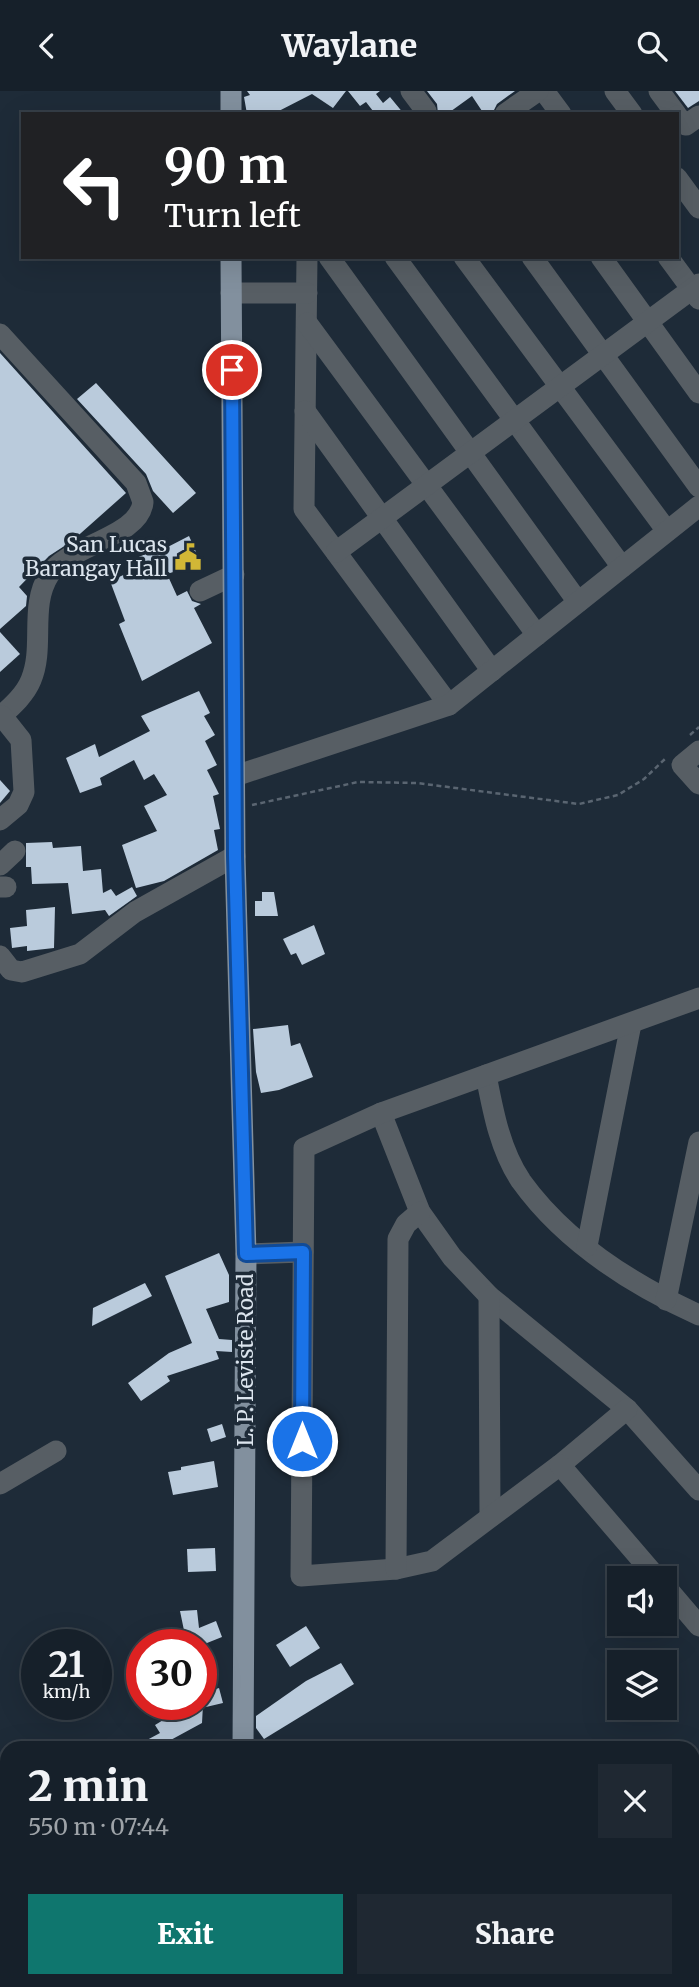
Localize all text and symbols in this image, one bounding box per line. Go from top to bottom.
text: Waylane [282,26,417,66]
icon: back [28,27,66,65]
icon: search [633,27,671,65]
text: 90 m [164,135,288,196]
icon: left [49,140,140,231]
text: Turn left [164,196,301,236]
pin [202,340,262,400]
icon: arrive [213,351,251,389]
place label: San Lucas Barangay Hall [25,531,167,582]
public building icon: San Lucas Barangay Hall [173,542,203,572]
street label: L. P. Leviste Road [232,1273,259,1446]
position arrow [265,1404,339,1478]
map controls [607,1566,677,1720]
button: sound [607,1566,677,1636]
speed limit sign: 30 [126,1629,217,1720]
text: 21 [49,1643,84,1687]
button: layers [607,1650,677,1720]
text: km/h [43,1680,90,1703]
text: 2 min [28,1760,148,1812]
button: close [598,1764,672,1838]
text: 550 m · 07:44 [28,1812,169,1841]
button: Exit [28,1894,343,1974]
button: Share [357,1894,672,1974]

